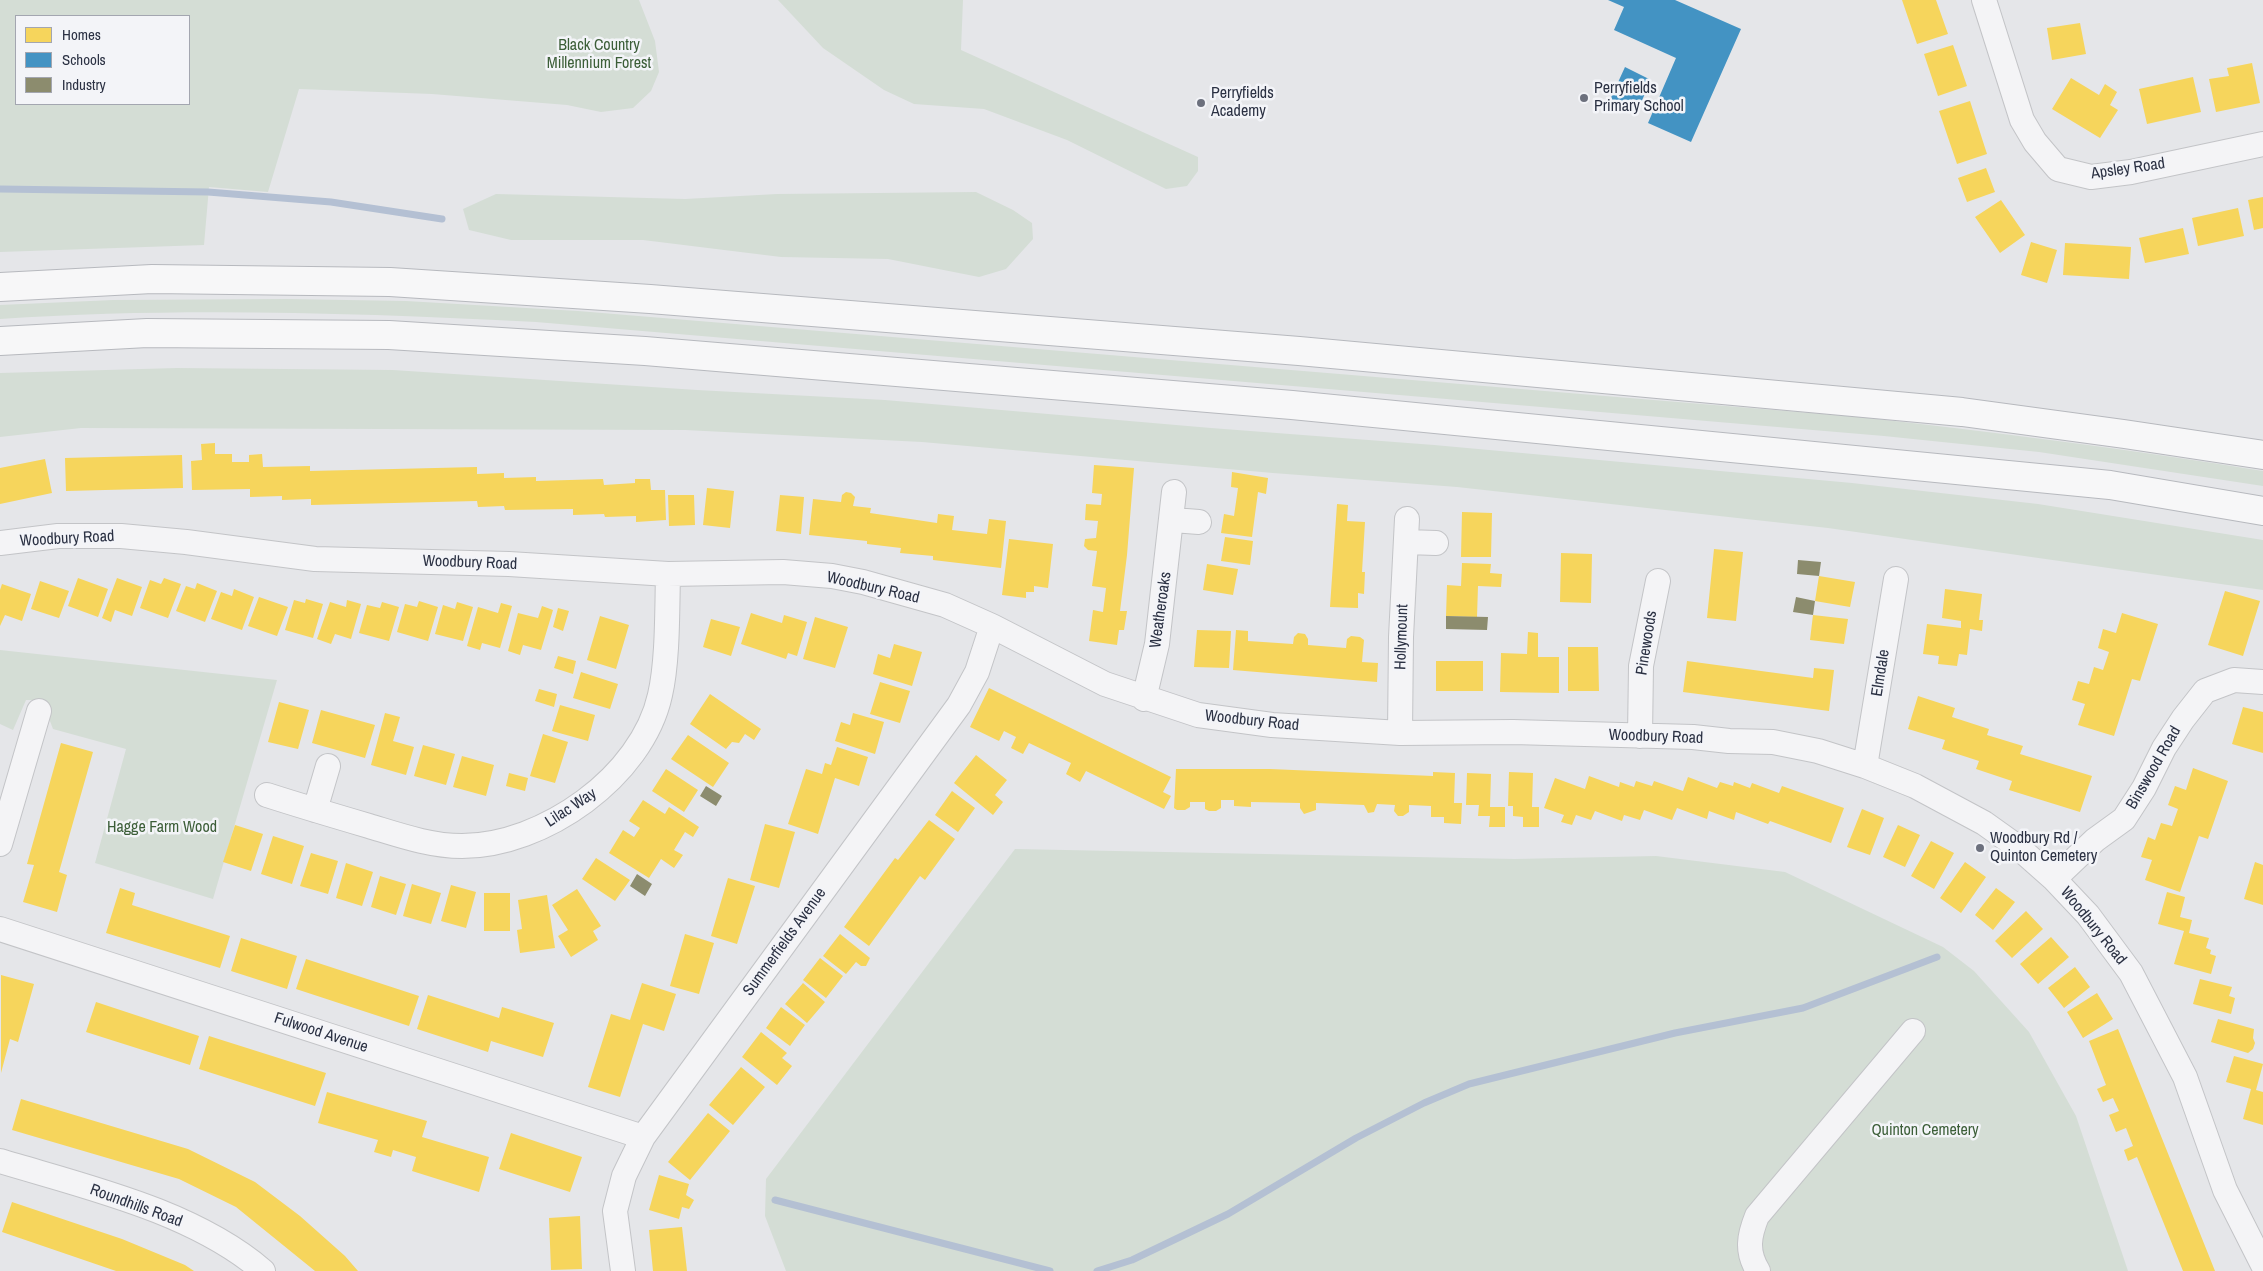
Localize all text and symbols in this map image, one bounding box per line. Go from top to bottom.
legend [15,15,190,105]
text: Homes [62,24,101,45]
park label: Black Country Millennium Forest [547,36,651,74]
text: Schools [62,49,106,70]
text: Industry [62,74,106,95]
place label: Perryfields Primary School [1594,79,1684,117]
place label: Perryfields Academy [1211,84,1274,122]
marker: Perryfields Primary School [1578,92,1590,104]
marker: Perryfields Academy [1195,97,1207,109]
street label: Apsley Road [2090,154,2166,184]
street label: Woodbury Road [19,527,115,551]
street label: Woodbury Road [422,552,518,574]
street label: Woodbury Road [825,568,921,608]
street label: Weatheroaks [1146,571,1176,649]
street label: Hollymount [1391,604,1413,670]
street label: Pinewoods [1632,609,1662,677]
street label: Elmdale [1868,648,1894,698]
street label: Woodbury Road [1204,707,1300,735]
street label: Binswood Road [2123,723,2185,813]
street label: Woodbury Road [1608,726,1704,748]
street label: Lilac Way [542,784,600,832]
park label: Hagge Farm Wood [107,818,217,838]
place label: Woodbury Rd / Quinton Cemetery [1990,829,2097,867]
marker: Woodbury Rd / Quinton Cemetery [1974,842,1986,854]
street label: Woodbury Road [2056,883,2130,969]
street label: Summerfields Avenue [739,884,831,1000]
street label: Fulwood Avenue [272,1009,370,1057]
park label: Quinton Cemetery [1871,1121,1979,1141]
street label: Roundhills Road [87,1180,185,1232]

